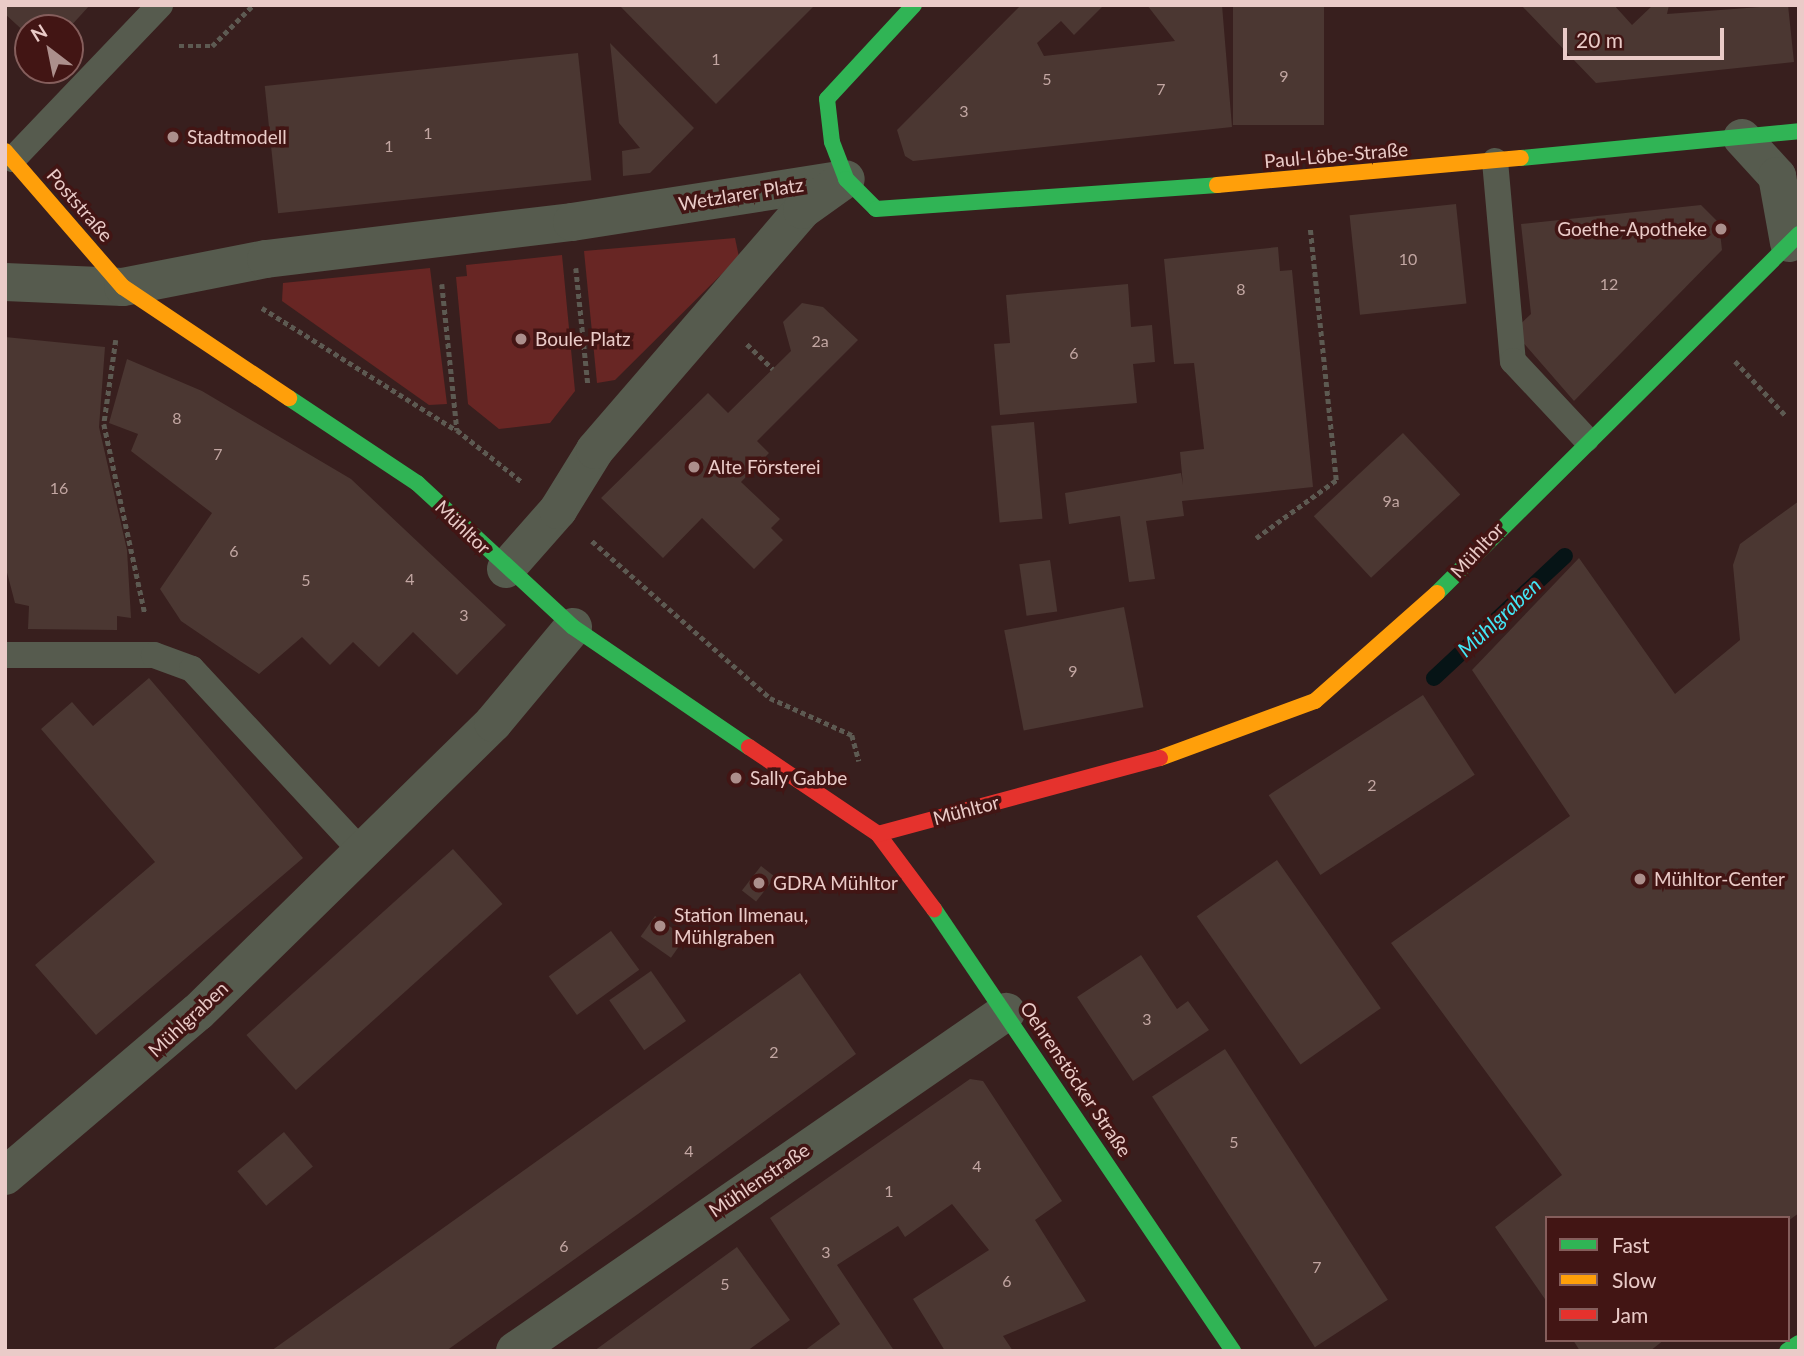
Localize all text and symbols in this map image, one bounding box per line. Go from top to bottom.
north arrow [14,14,84,84]
scale bar [1566,14,1727,58]
text: N [26,19,51,46]
text: 20 m [1576,27,1623,52]
house number: 1 [711,49,721,69]
house number: 9 [1279,66,1289,86]
house number: 5 [1042,69,1052,89]
house number: 7 [1156,79,1166,99]
house number: 3 [959,101,969,121]
house number: 1 [423,123,433,143]
place label: Stadtmodell [187,126,287,148]
marker: Stadtmodell [165,129,181,145]
house number: 1 [384,136,394,156]
street label: Paul-Löbe-Straße [1263,137,1409,173]
street label: Poststraße [42,164,118,246]
street label: Wetzlarer Platz [677,173,805,215]
place label: Goethe-Apotheke [1557,218,1707,240]
marker: Goethe-Apotheke [1713,221,1729,237]
house number: 10 [1399,249,1417,269]
house number: 12 [1600,274,1618,294]
house number: 8 [1236,279,1246,299]
place label: Boule-Platz [535,328,631,350]
marker: Boule-Platz [513,331,529,347]
house number: 2a [811,331,829,351]
house number: 6 [1069,343,1079,363]
house number: 8 [172,408,182,428]
house number: 7 [213,444,223,464]
place label: Alte Försterei [708,456,821,478]
marker: Alte Försterei [686,459,702,475]
house number: 16 [50,478,68,498]
house number: 9a [1382,491,1400,511]
street label: Mühltor [431,495,495,559]
street label: Mühltor [1446,518,1508,582]
house number: 6 [229,541,239,561]
house number: 4 [405,569,415,589]
house number: 5 [301,570,311,590]
water label: Mühlgraben [1452,572,1546,662]
house number: 3 [459,605,469,625]
house number: 9 [1068,661,1078,681]
place label: Sally Gabbe [750,767,848,789]
marker: Sally Gabbe [728,770,744,786]
house number: 2 [1367,775,1377,795]
street label: Mühltor [930,790,1002,830]
place label: Mühltor-Center [1654,868,1785,890]
marker: Mühltor-Center [1632,871,1648,887]
place label: GDRA Mühltor [773,872,899,894]
marker: GDRA Mühltor [751,875,767,891]
place label: Station Ilmenau, Mühlgraben [674,904,808,948]
marker: Station Ilmenau, Mühlgraben [652,918,668,934]
street label: Mühlgraben [143,976,233,1062]
street label: Oehrenstöcker Straße [1015,997,1137,1161]
house number: 3 [1142,1009,1152,1029]
house number: 2 [769,1042,779,1062]
house number: 5 [1229,1132,1239,1152]
street label: Mühlenstraße [705,1138,813,1222]
house number: 4 [684,1141,694,1161]
house number: 4 [972,1156,982,1176]
house number: 1 [884,1181,894,1201]
legend [1545,1216,1790,1342]
text: Fast [1612,1232,1649,1257]
house number: 6 [559,1236,569,1256]
house number: 3 [821,1242,831,1262]
house number: 7 [1312,1257,1322,1277]
text: Slow [1612,1267,1656,1292]
house number: 6 [1002,1271,1012,1291]
house number: 5 [720,1274,730,1294]
text: Jam [1612,1302,1648,1327]

